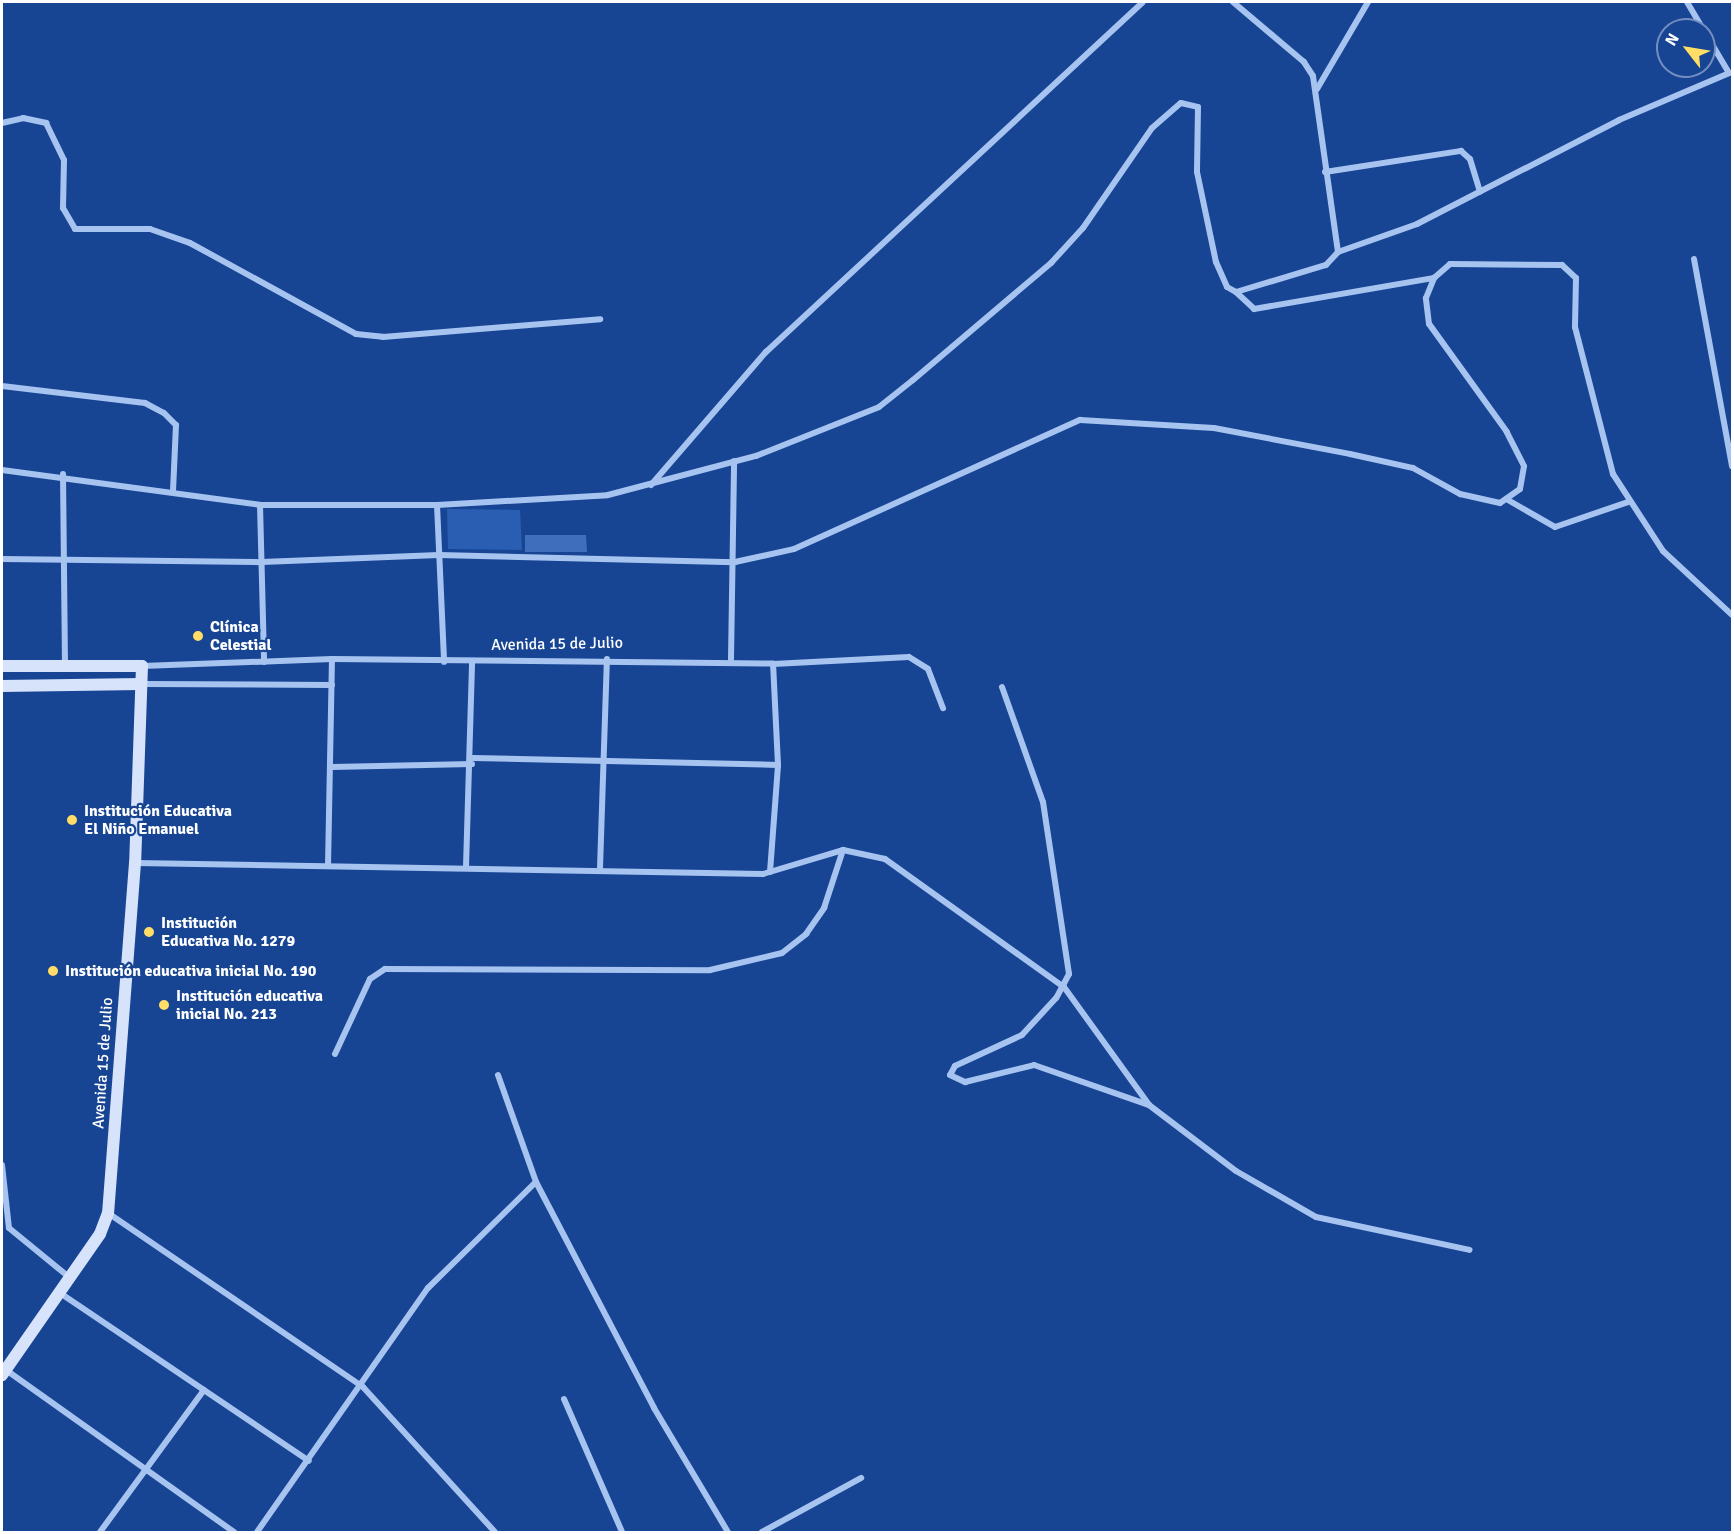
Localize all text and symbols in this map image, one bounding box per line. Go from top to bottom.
north arrow [1656,18,1716,78]
text: N [1661,30,1684,50]
place label: Clínica Celestial [210,617,271,655]
marker: Clínica Celestial [191,629,205,643]
street label: Avenida 15 de Julio [491,633,623,655]
place label: Institución Educativa El Niño Emanuel [84,801,232,839]
marker: Institución Educativa El Niño Emanuel [65,813,79,827]
place label: Institución Educativa No. 1279 [161,913,295,951]
marker: Institución Educativa No. 1279 [142,925,156,939]
place label: Institución educativa inicial No. 190 [65,961,316,981]
marker: Institución educativa inicial No. 190 [46,964,60,978]
place label: Institución educativa inicial No. 213 [176,986,323,1024]
street label: Avenida 15 de Julio [89,997,117,1129]
marker: Institución educativa inicial No. 213 [157,998,171,1012]

